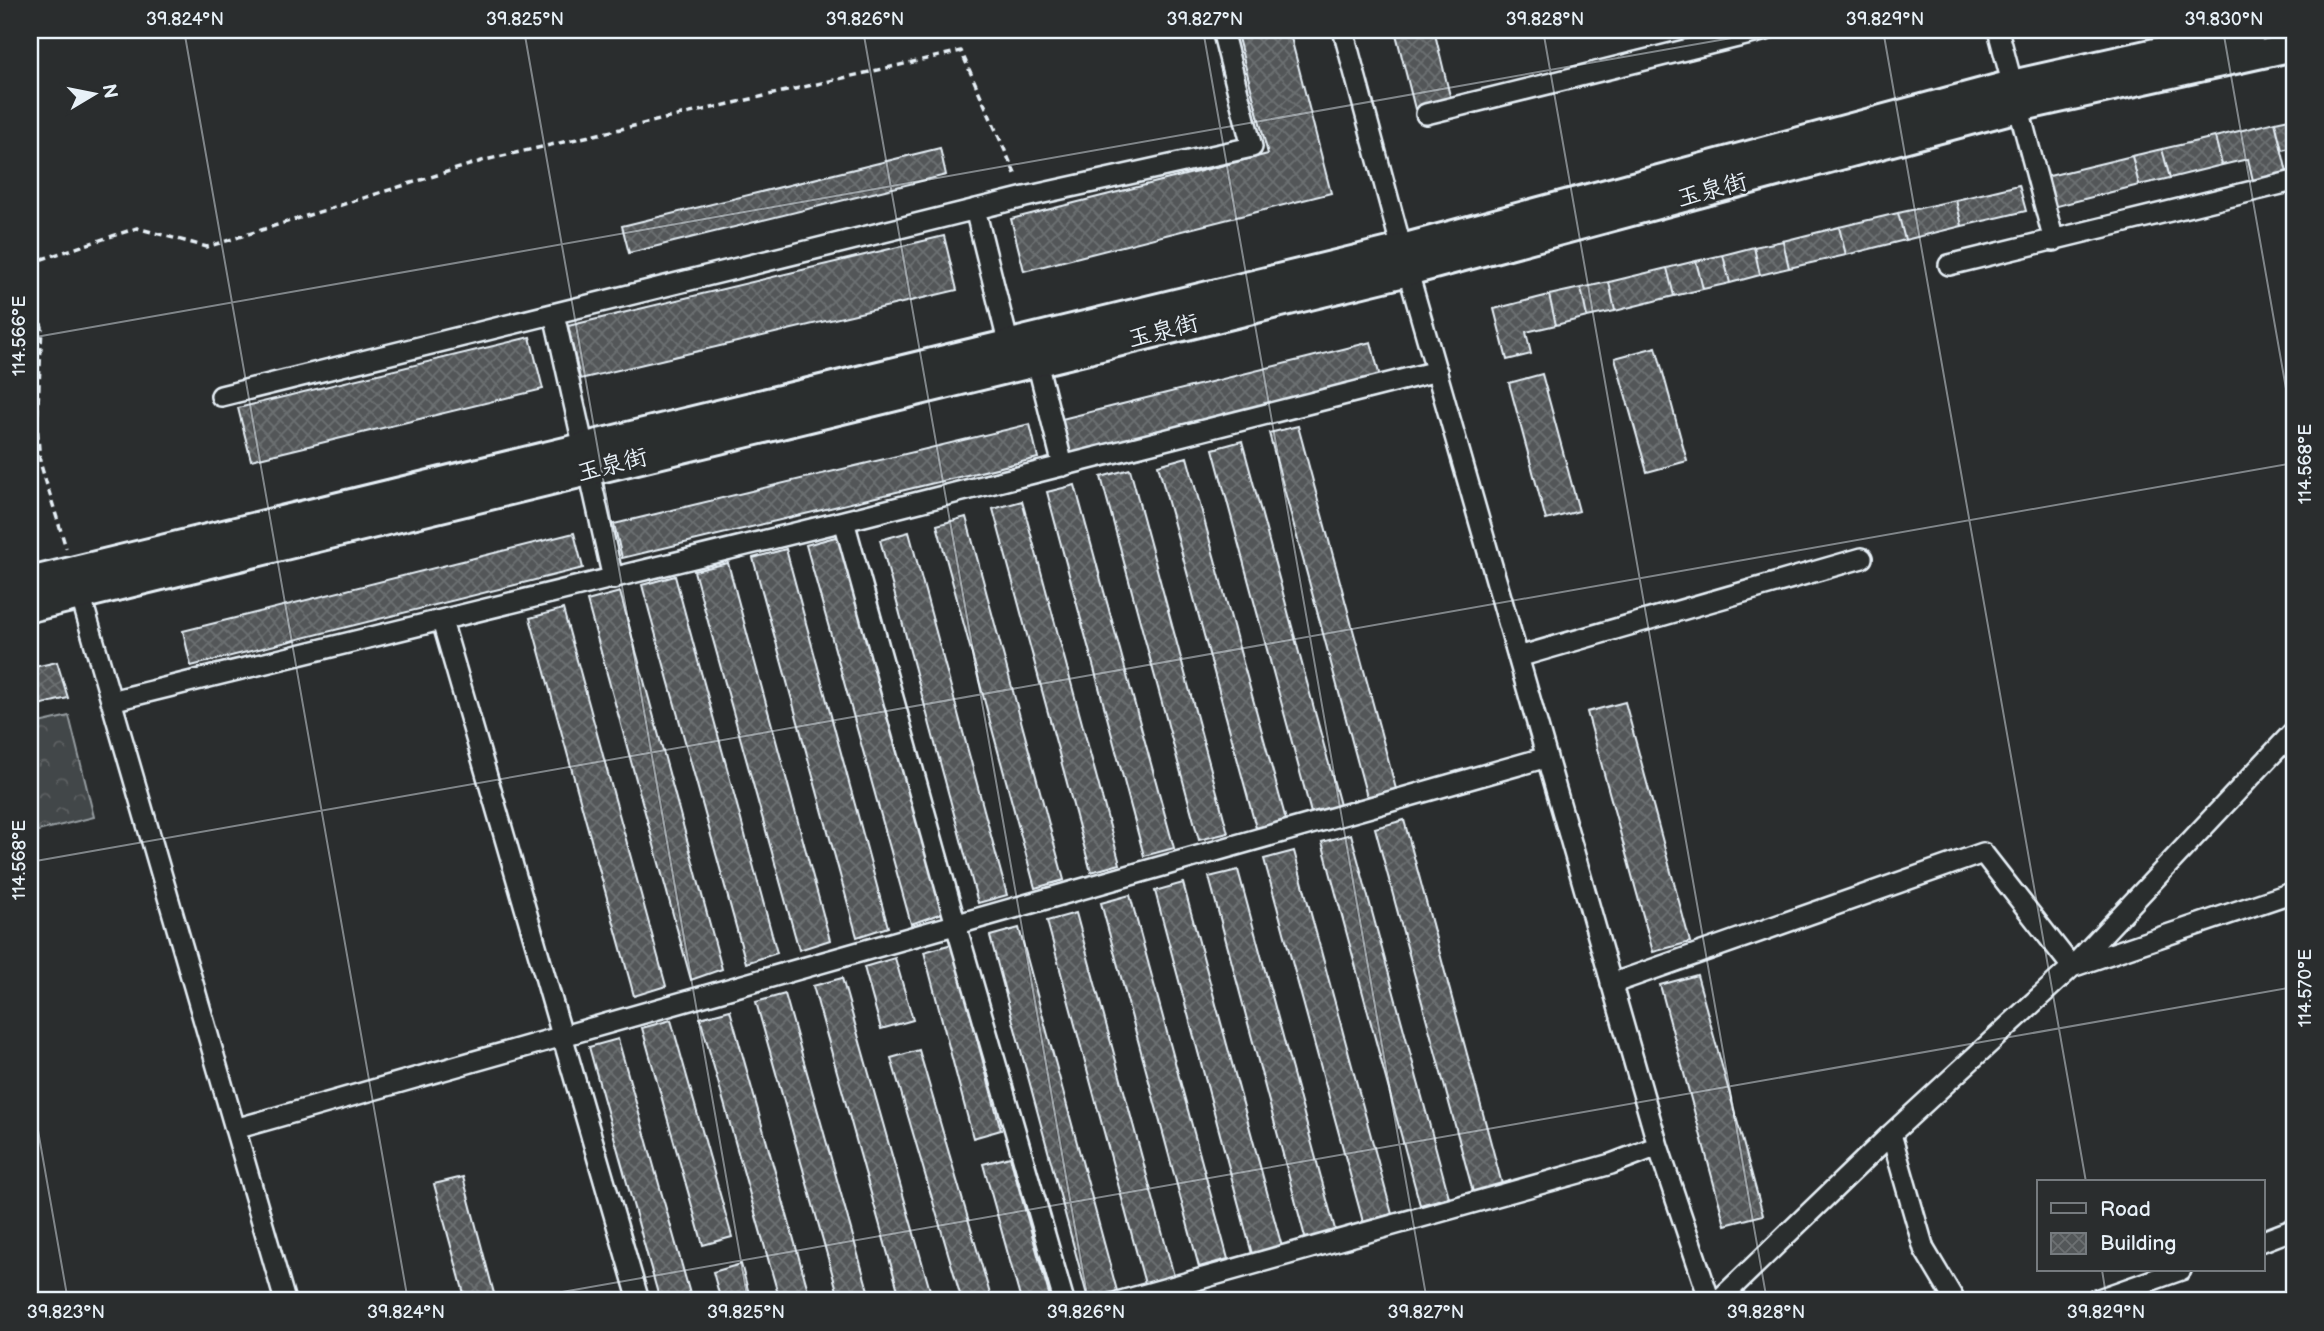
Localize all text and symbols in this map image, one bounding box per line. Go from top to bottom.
text: 39.824°N [146,9,224,30]
text: 39.825°N [486,9,564,30]
text: 39.826°N [826,9,904,30]
text: 39.827°N [1167,9,1243,30]
text: 39.828°N [1506,9,1584,30]
text: 39.829°N [1846,9,1924,30]
text: 39.830°N [2185,9,2263,30]
north arrow [60,60,130,130]
text: N [97,82,122,100]
street label: 玉泉街 [1673,167,1751,213]
text: 114.566°E [9,296,30,376]
street label: 玉泉街 [1125,308,1201,354]
text: 114.568°E [2295,424,2316,504]
street label: 玉泉街 [574,442,650,488]
text: 114.568°E [9,820,30,900]
text: 114.570°E [2295,949,2316,1027]
legend [2037,1180,2264,1272]
text: Road [2100,1197,2151,1222]
text: Building [2100,1231,2176,1256]
text: 39.823°N [27,1302,105,1323]
text: 39.824°N [367,1302,445,1323]
text: 39.825°N [707,1302,785,1323]
text: 39.826°N [1047,1302,1125,1323]
text: 39.827°N [1388,1302,1464,1323]
text: 39.828°N [1727,1302,1805,1323]
text: 39.829°N [2067,1302,2145,1323]

